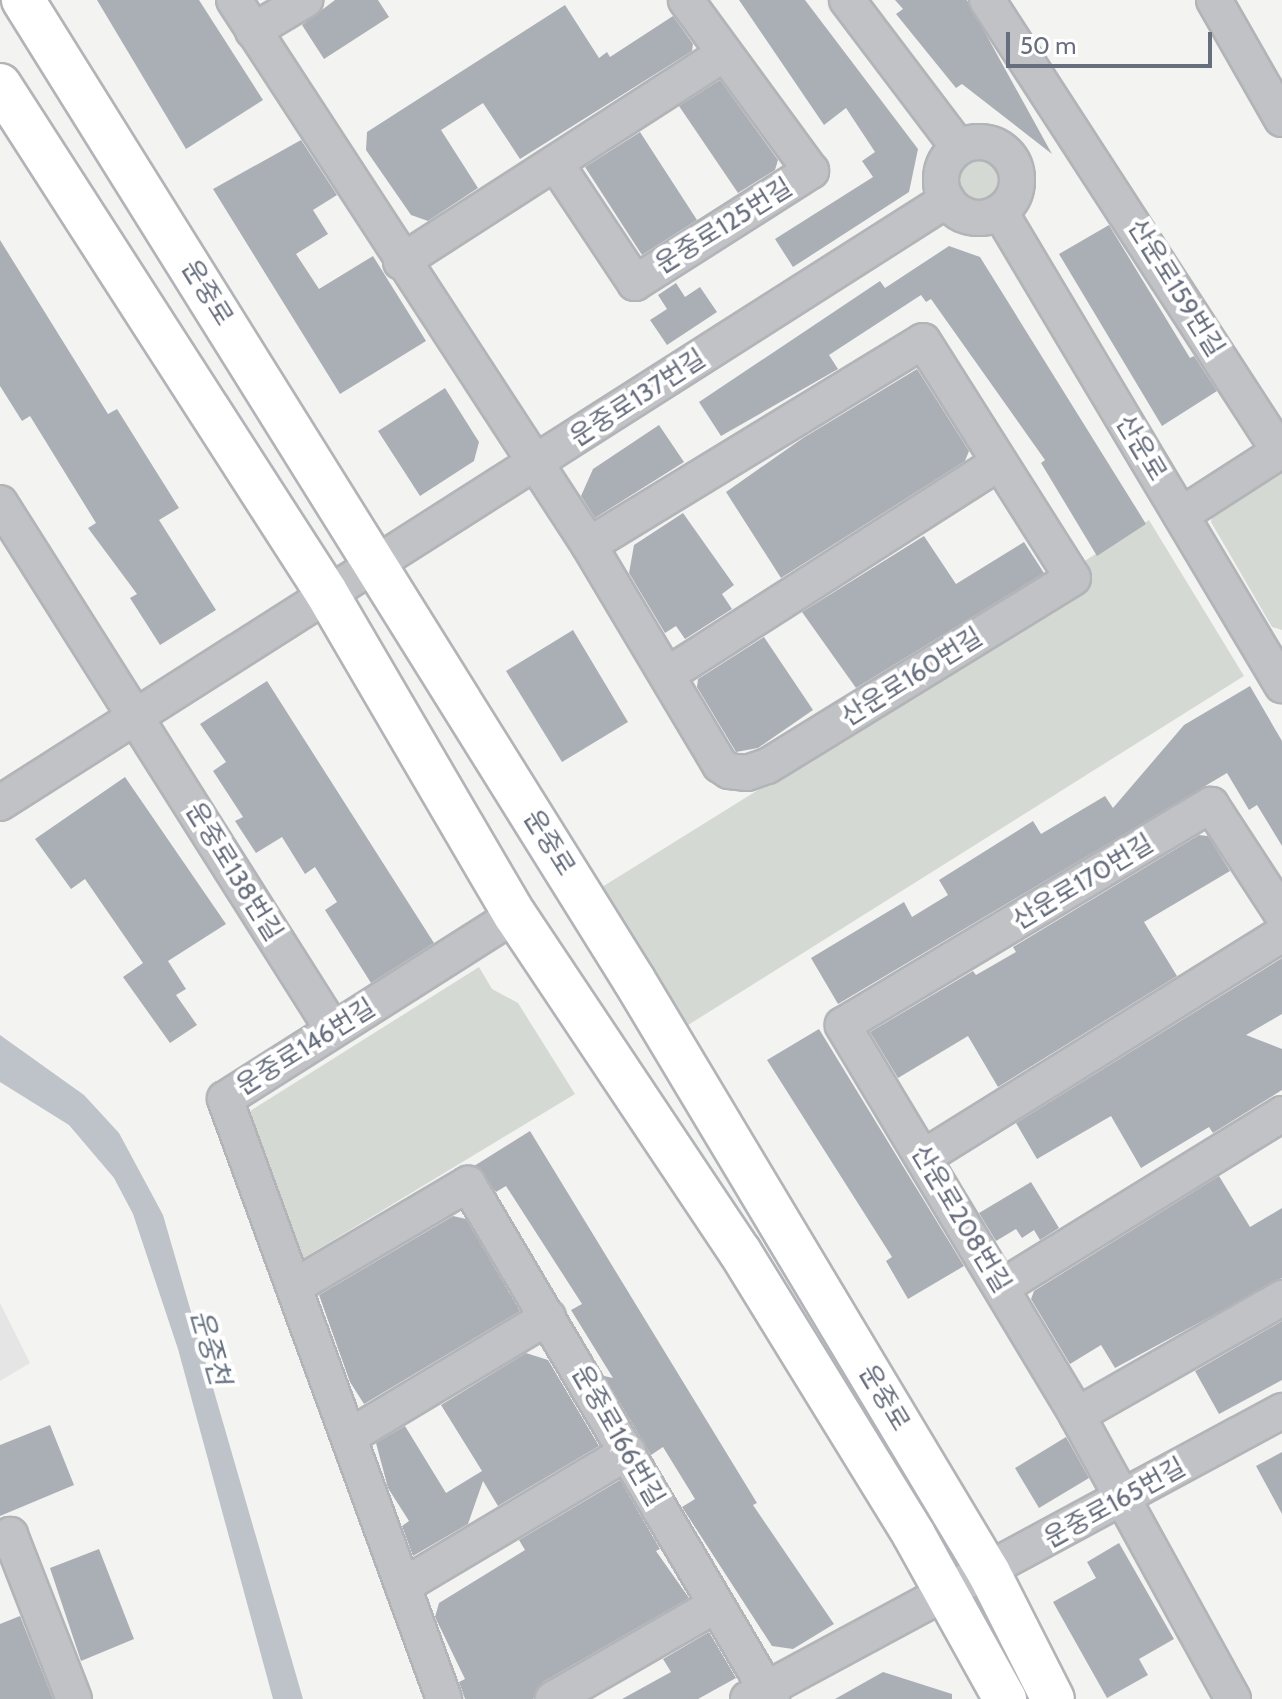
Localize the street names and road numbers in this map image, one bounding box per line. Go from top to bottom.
street label: 운중로125번길 [650,171,798,281]
street label: 산운로159번길 [1121,213,1231,363]
street label: 운중로 [175,254,239,332]
street label: 운중로137번길 [564,343,712,453]
street label: 산운로 [1109,409,1173,487]
street label: 산운로160번길 [835,621,989,733]
street label: 운중로138번길 [179,797,289,947]
street label: 운중로 [517,804,581,882]
street label: 산운로170번길 [1007,828,1159,936]
street label: 운중로146번길 [231,992,381,1102]
street label: 산운로208번길 [905,1139,1017,1299]
street label: 운중로 [852,1359,916,1437]
street label: 운중로166번길 [565,1360,671,1512]
street label: 운중로165번길 [1039,1451,1191,1555]

